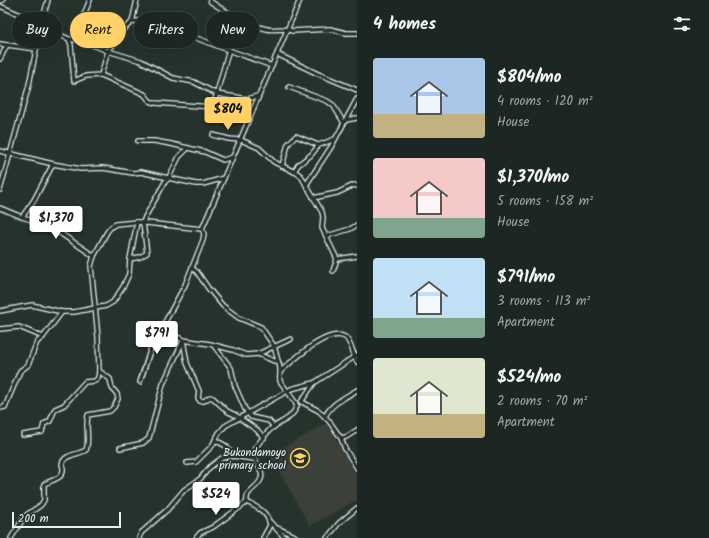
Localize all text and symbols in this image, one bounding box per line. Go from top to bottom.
text: 4 homes [373,11,436,38]
chip: Buy [12,12,62,48]
chip: Rent [70,12,126,48]
chip: Filters [134,12,198,48]
chip: New [206,12,259,48]
icon: filters [671,13,693,35]
text: $804/mo [497,64,562,91]
icon: home [405,74,453,122]
text: 4 rooms · 120 m² [497,91,593,112]
pin: $804 [204,97,252,131]
text: $804 [213,99,243,120]
text: House [497,112,529,133]
text: $1,370/mo [497,164,569,191]
icon: home [405,174,453,222]
text: 5 rooms · 158 m² [497,191,593,212]
pin: $1,370 [23,206,89,240]
text: $1,370 [39,208,73,229]
text: House [497,212,529,233]
text: $791/mo [497,264,555,291]
icon: home [405,274,453,322]
text: 3 rooms · 113 m² [497,291,590,312]
text: Apartment [497,312,555,333]
pin: $791 [133,321,181,355]
text: $791 [145,323,169,344]
text: $524/mo [497,364,561,391]
icon: home [405,374,453,422]
text: 2 rooms · 70 m² [497,391,587,412]
text: Apartment [497,412,555,433]
place label: Bukondamoyo primary school [218,444,286,475]
school or university icon: Bukondamoyo primary school [289,447,311,469]
pin: $524 [192,482,240,516]
text: $524 [202,484,230,505]
scale bar [12,510,121,529]
text: 200 m [18,510,49,528]

